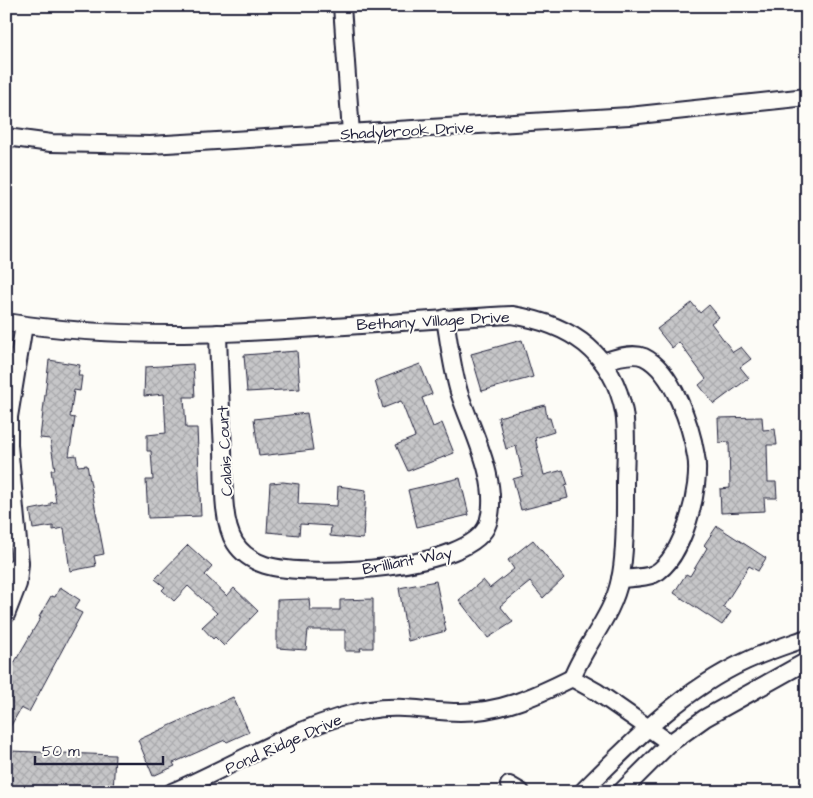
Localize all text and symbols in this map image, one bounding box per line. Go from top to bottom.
street label: Shadybrook Drive [340,116,475,146]
street label: Bethany Village Drive [356,306,511,337]
street label: Calais Court [212,405,238,497]
street label: Brilliant Way [360,541,454,581]
street label: Pond Ridge Drive [222,708,346,780]
scale bar [35,733,162,765]
text: 50 m [42,741,80,762]

